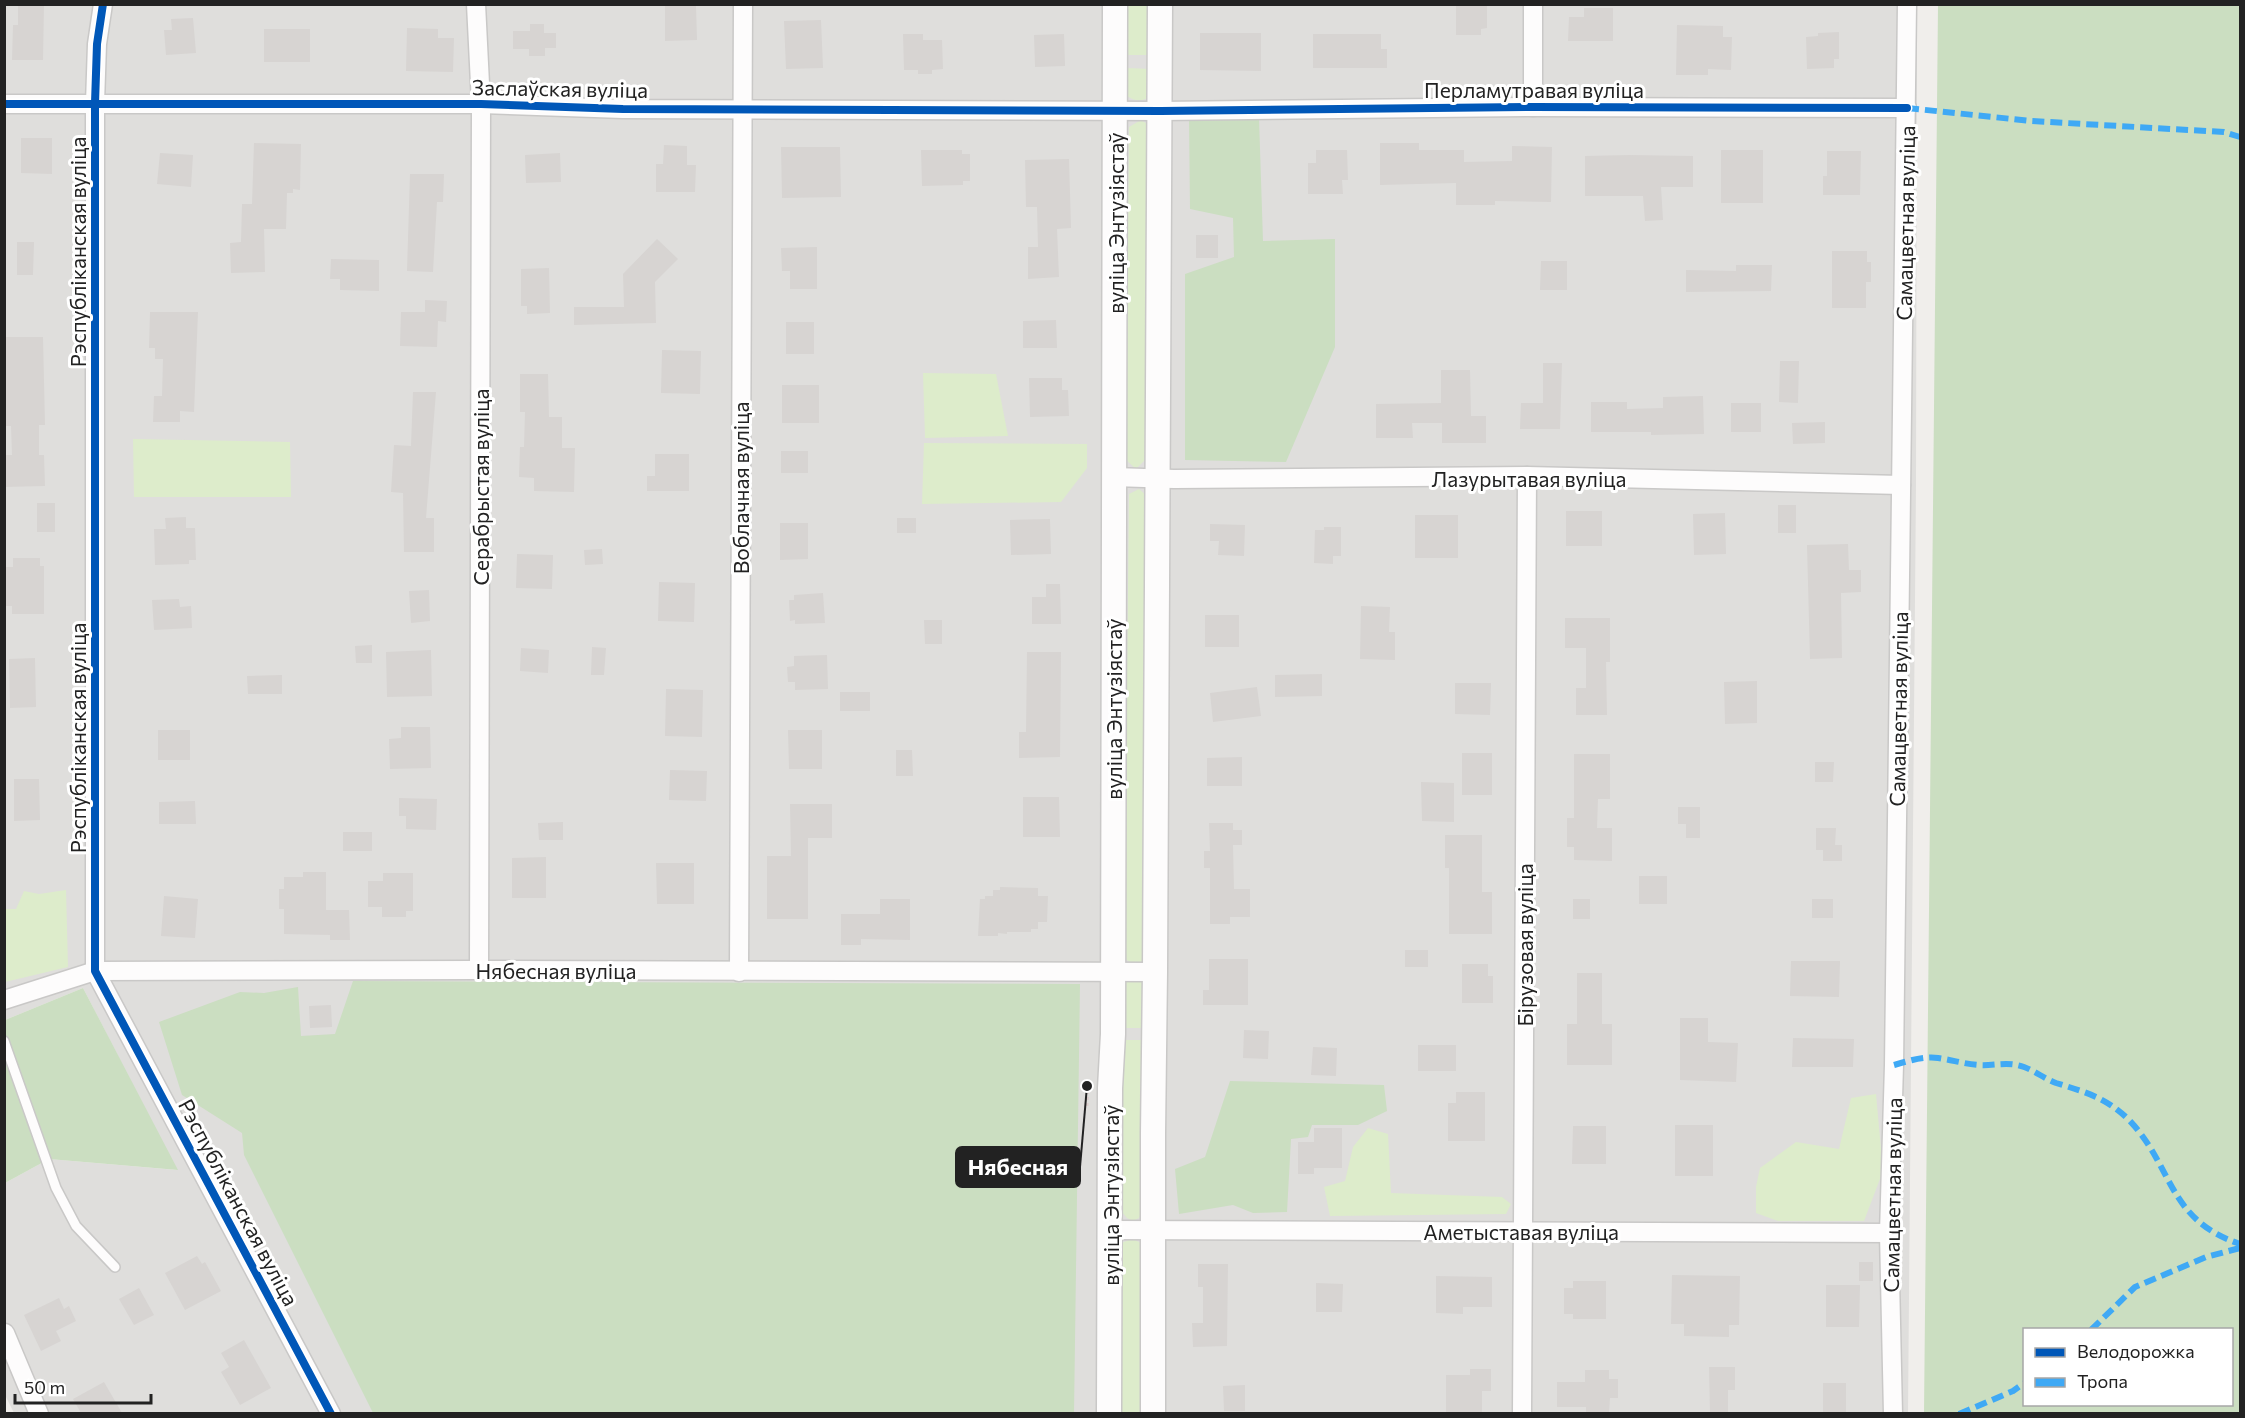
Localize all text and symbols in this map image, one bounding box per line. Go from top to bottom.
street label: Заслаўская вуліца [472,74,648,102]
street label: Перламутравая вуліца [1424,77,1644,102]
street label: Самацветная вуліца [1891,125,1919,321]
street label: вуліца Энтузіястаў [1103,132,1128,314]
street label: Рэспубліканская вуліца [65,137,90,367]
street label: Серабрыстая вуліца [468,389,493,585]
street label: Воблачная вуліца [728,402,753,574]
street label: Лазурытавая вуліца [1432,466,1626,491]
street label: Самацветная вуліца [1884,611,1912,807]
street label: вуліца Энтузіястаў [1101,618,1126,800]
street label: Рэспубліканская вуліца [65,623,90,853]
street label: Бірузовая вуліца [1512,863,1537,1027]
street label: Нябесная вуліца [476,958,636,983]
street label: Рэспубліканская вуліца [174,1094,304,1310]
street label: Самацветная вуліца [1878,1097,1906,1293]
street label: вуліца Энтузіястаў [1098,1104,1123,1286]
callout: Нябесная [956,1147,1080,1187]
text: Нябесная [968,1153,1068,1180]
street label: Аметыставая вуліца [1423,1219,1619,1244]
legend [2023,1328,2233,1406]
text: Велодорожка [2077,1340,2195,1362]
scale bar [15,1367,152,1405]
text: Тропа [2077,1370,2128,1392]
text: 50 m [24,1376,65,1398]

